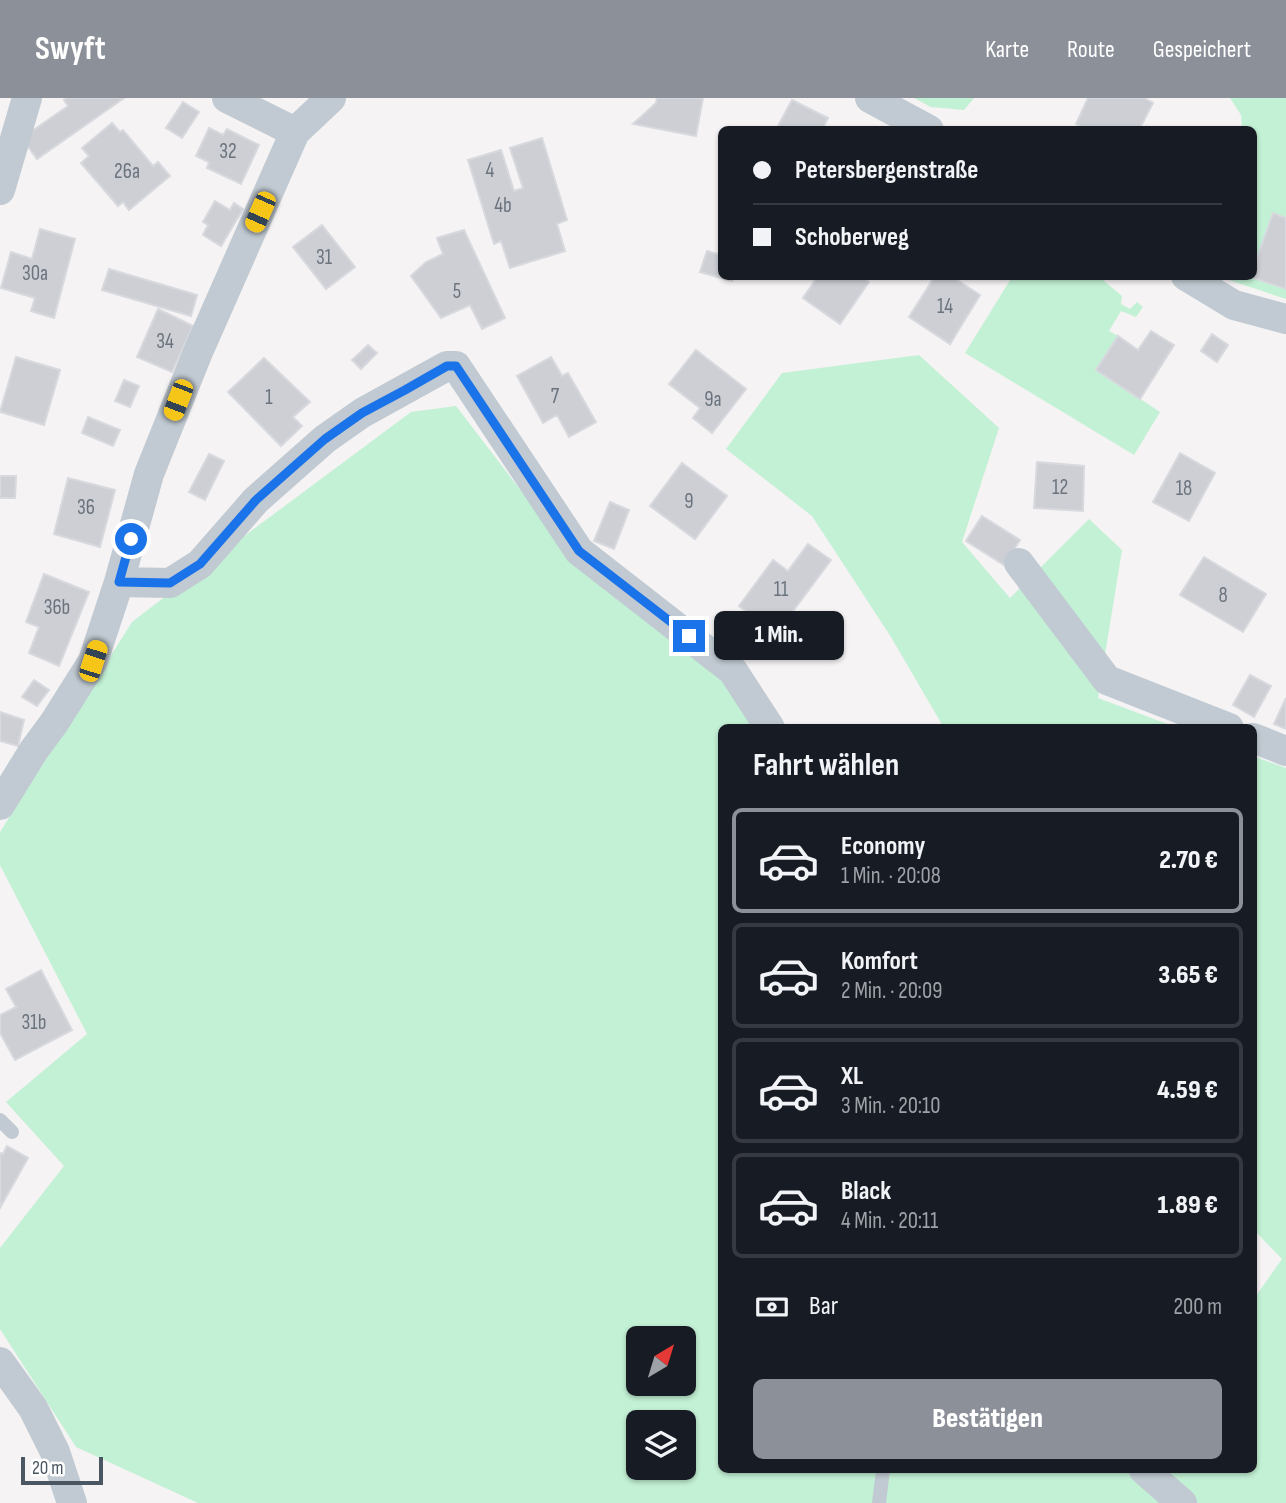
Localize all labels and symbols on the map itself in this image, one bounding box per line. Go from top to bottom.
house number: 32 [219,139,237,164]
house number: 4 [486,158,495,183]
house number: 26a [114,159,140,184]
car [242,189,279,235]
house number: 4b [494,193,512,218]
house number: 31 [316,245,333,270]
house number: 30a [22,261,48,286]
house number: 5 [453,279,461,304]
house number: 14 [937,294,953,319]
house number: 34 [156,329,174,354]
car [161,377,196,423]
house number: 7 [551,384,560,409]
house number: 1 [265,385,273,410]
house number: 9a [704,387,722,412]
house number: 12 [1052,475,1068,500]
house number: 18 [1176,476,1192,501]
house number: 9 [684,489,694,514]
house number: 36 [77,495,95,520]
route start [115,523,147,555]
house number: 11 [774,577,789,602]
house number: 8 [1218,583,1228,608]
house number: 36b [44,595,70,620]
callout: 1 Min. [714,612,843,660]
route end [673,620,705,652]
car [77,638,110,684]
house number: 31b [21,1010,47,1035]
north arrow [626,1326,696,1396]
scale bar [21,1454,103,1486]

